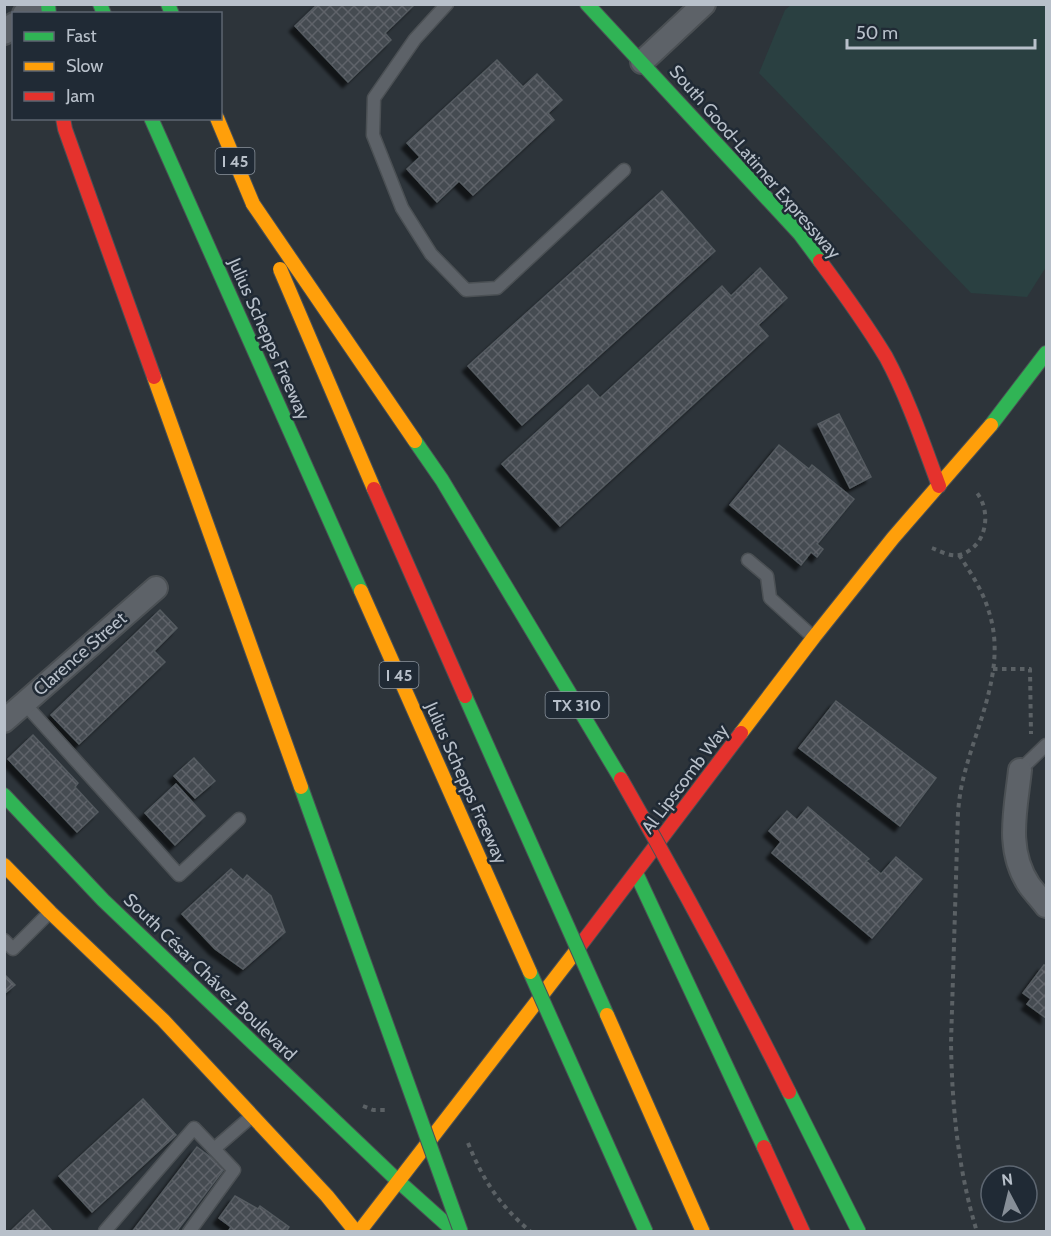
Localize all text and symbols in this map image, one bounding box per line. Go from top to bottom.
legend [12,12,222,120]
scale bar [847,12,1034,50]
text: 50 m [856,22,898,44]
text: Fast [66,25,97,47]
text: Slow [66,55,103,77]
street label: South Good-Latimer Expressway [665,61,845,263]
text: Jam [65,85,95,107]
road number: I 45 [216,148,254,174]
street label: Julius Schepps Freeway [223,254,315,423]
street label: Clarence Street [29,608,131,700]
road number: I 45 [380,662,418,688]
road number: TX 310 [546,692,608,718]
street label: Julius Schepps Freeway [420,698,512,867]
street label: Al Lipscomb Way [637,720,733,838]
street label: South César Chávez Boulevard [119,889,301,1065]
north arrow [979,1164,1039,1224]
text: N [1000,1169,1014,1190]

